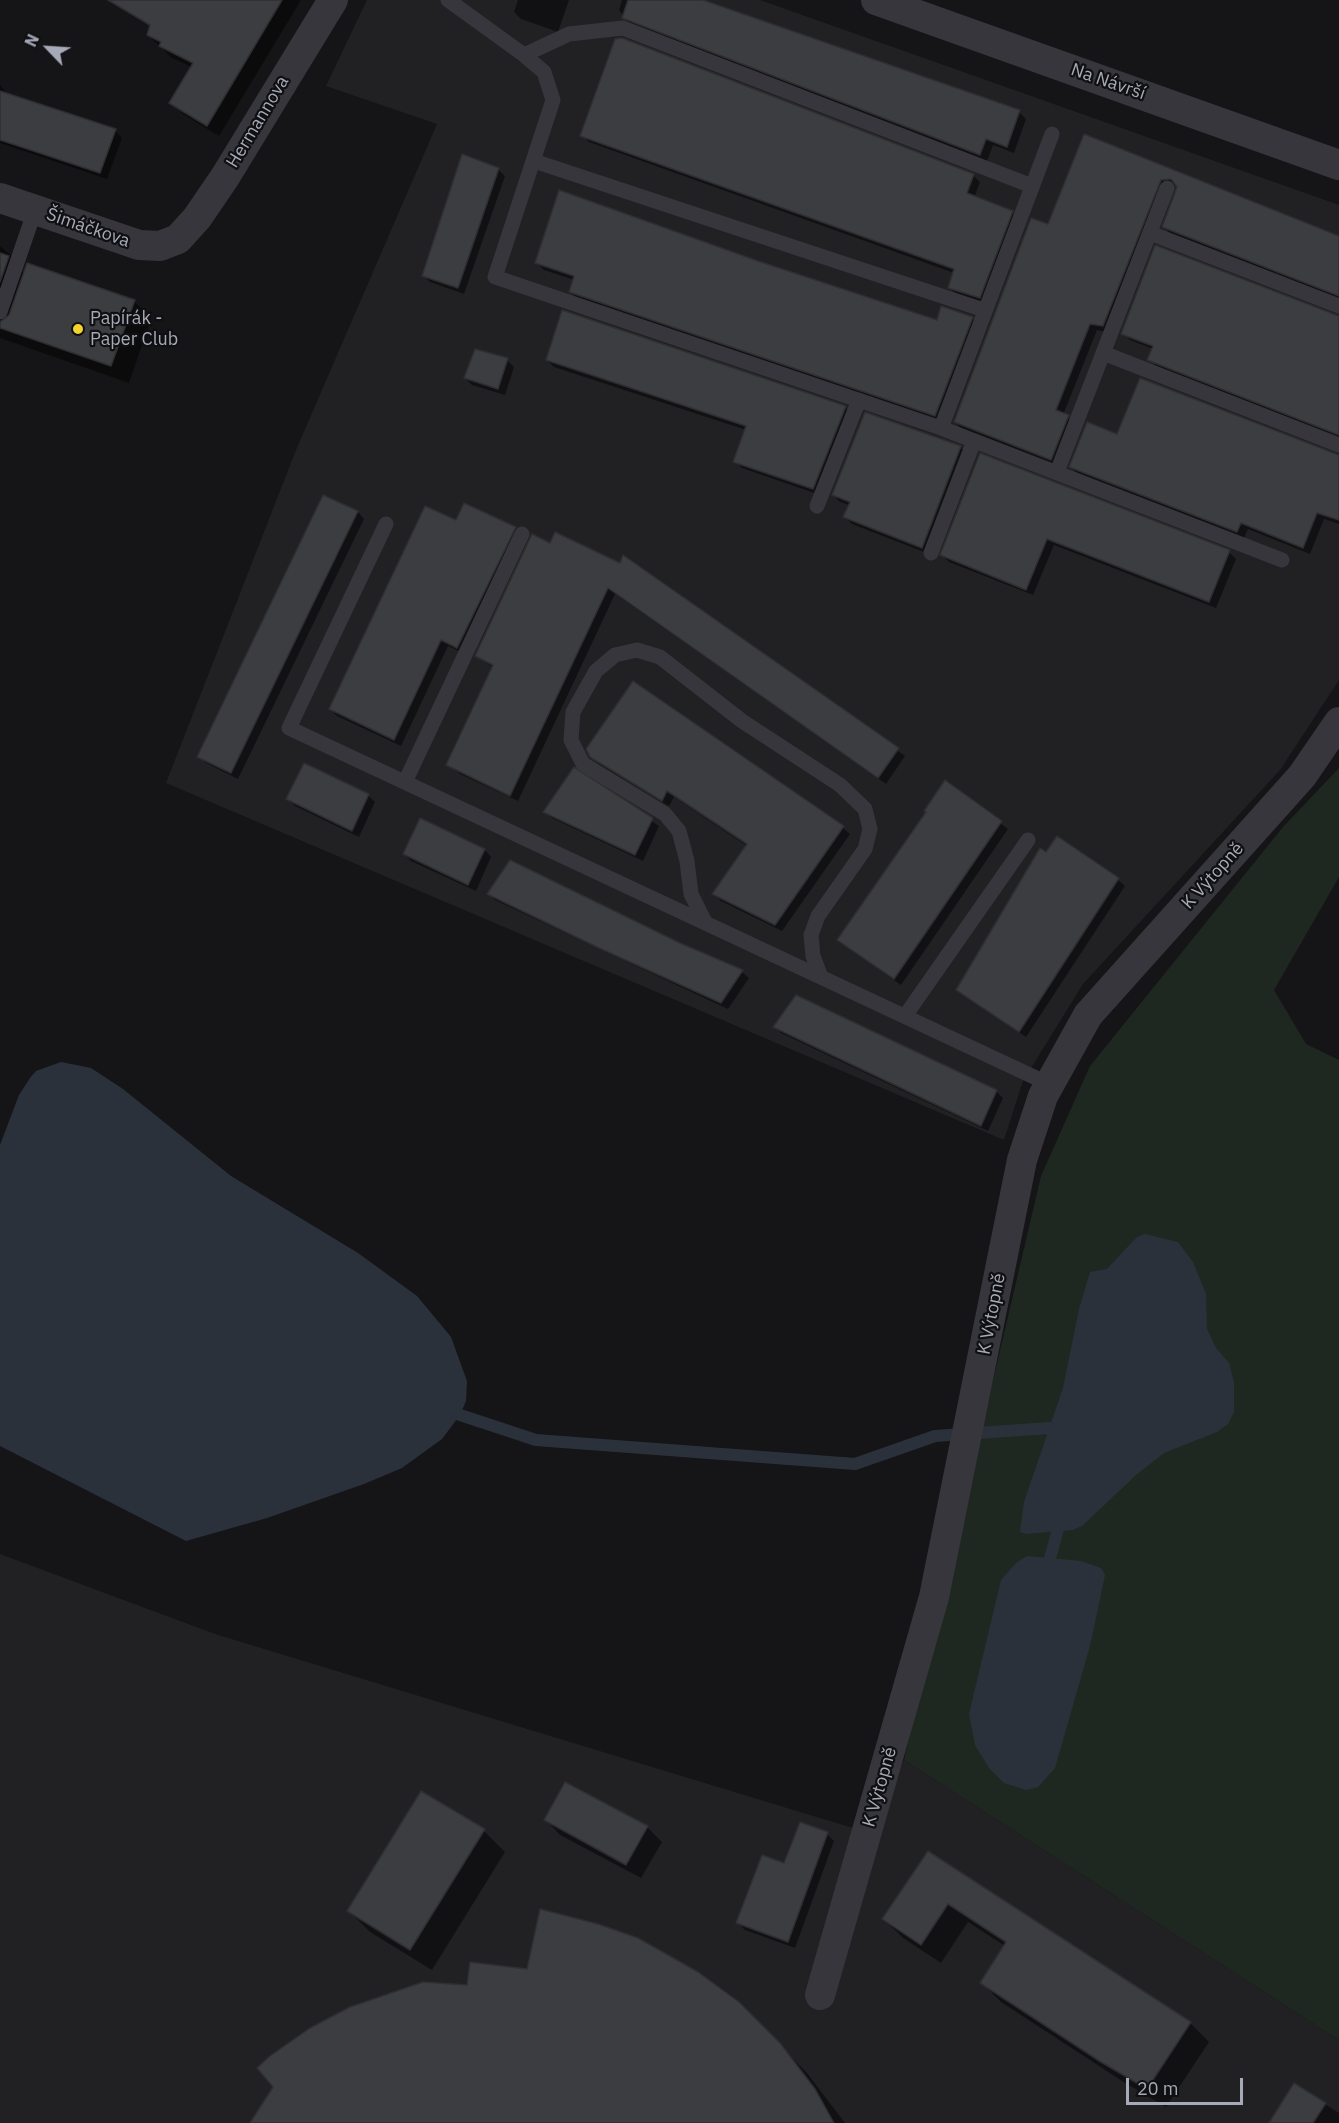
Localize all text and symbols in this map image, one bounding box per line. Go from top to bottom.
north arrow [18,18,78,78]
text: N [20,31,43,50]
street label: Na Návrší [1068,59,1148,105]
street label: Hermannova [222,72,294,172]
street label: Šimáčkova [43,204,133,252]
place label: Papírák - Paper Club [90,308,178,350]
marker: Papírák - Paper Club [71,322,85,336]
street label: K Výtopně [1177,838,1249,914]
street label: K Výtopně [974,1272,1010,1356]
street label: K Výtopně [858,1744,902,1830]
scale bar [1129,2066,1246,2104]
text: 20 m [1137,2077,1179,2100]

